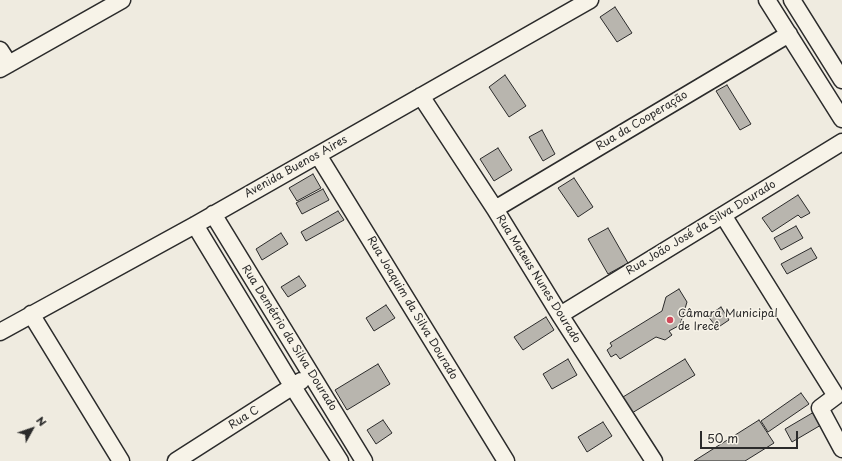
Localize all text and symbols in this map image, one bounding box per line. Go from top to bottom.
street label: Rua da Cooperação [594,88,690,154]
street label: Avenida Buenos Aires [242,133,350,201]
street label: Rua João José da Silva Dourado [624,178,778,278]
street label: Rua Mateus Nunes Dourado [493,212,583,346]
street label: Rua Joaquim da Silva Dourado [364,234,460,382]
street label: Rua Demétrio da Silva Dourado [239,263,339,413]
place label: Câmara Municipal de Irecê [678,307,778,333]
marker: Câmara Municipal de Irecê [665,315,675,325]
street label: Rua C [226,404,262,432]
north arrow [12,409,52,449]
text: N [32,412,51,430]
scale bar [702,423,800,449]
text: 50 m [707,429,738,447]

